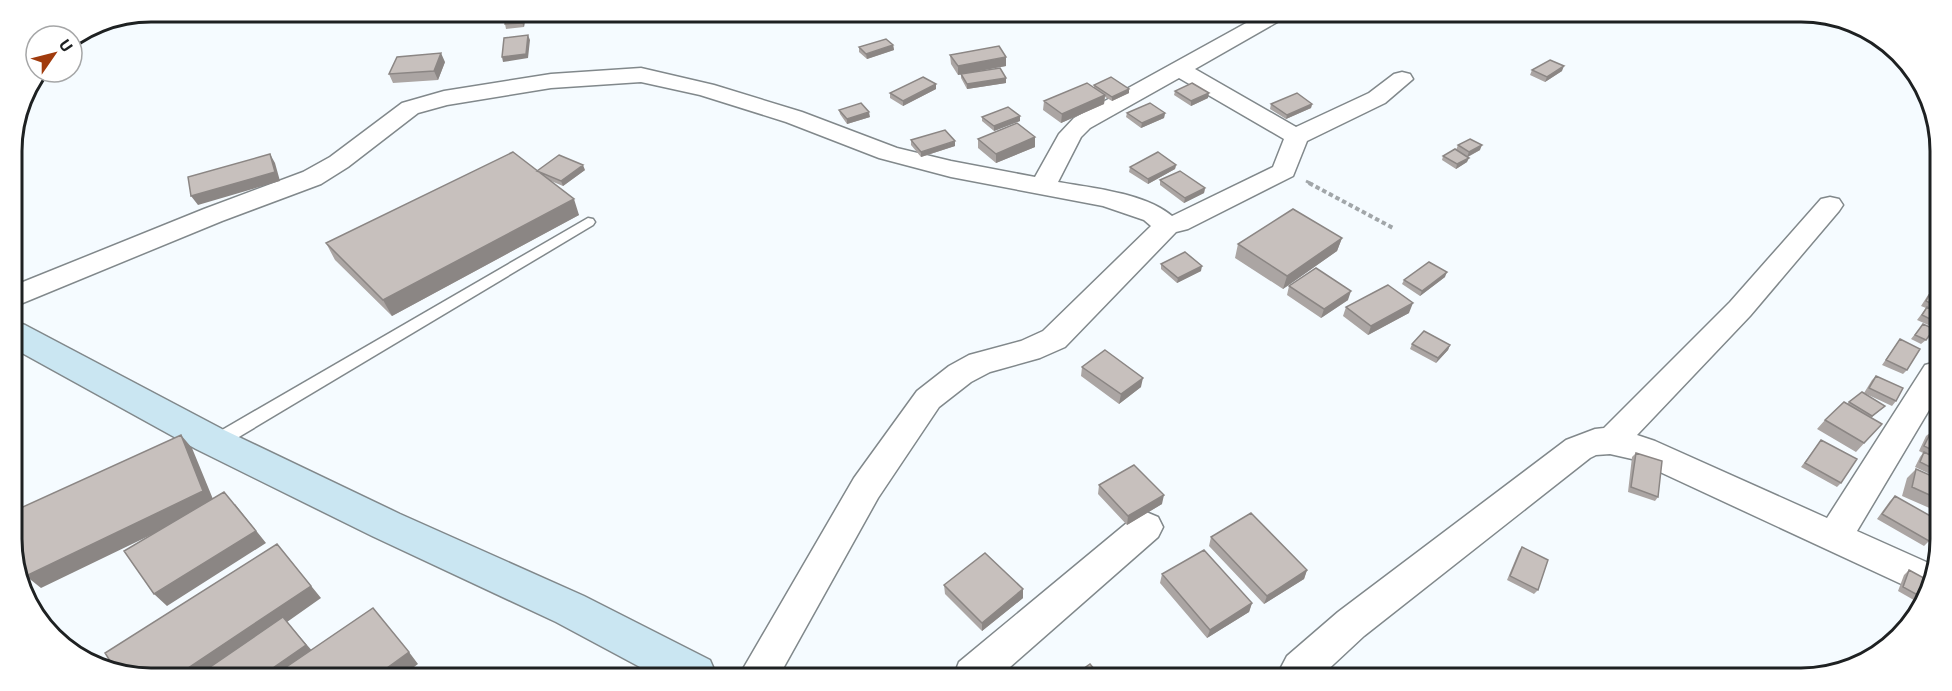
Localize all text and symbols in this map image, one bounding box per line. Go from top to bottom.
north arrow [24,24,84,84]
text: U [56,35,78,55]

